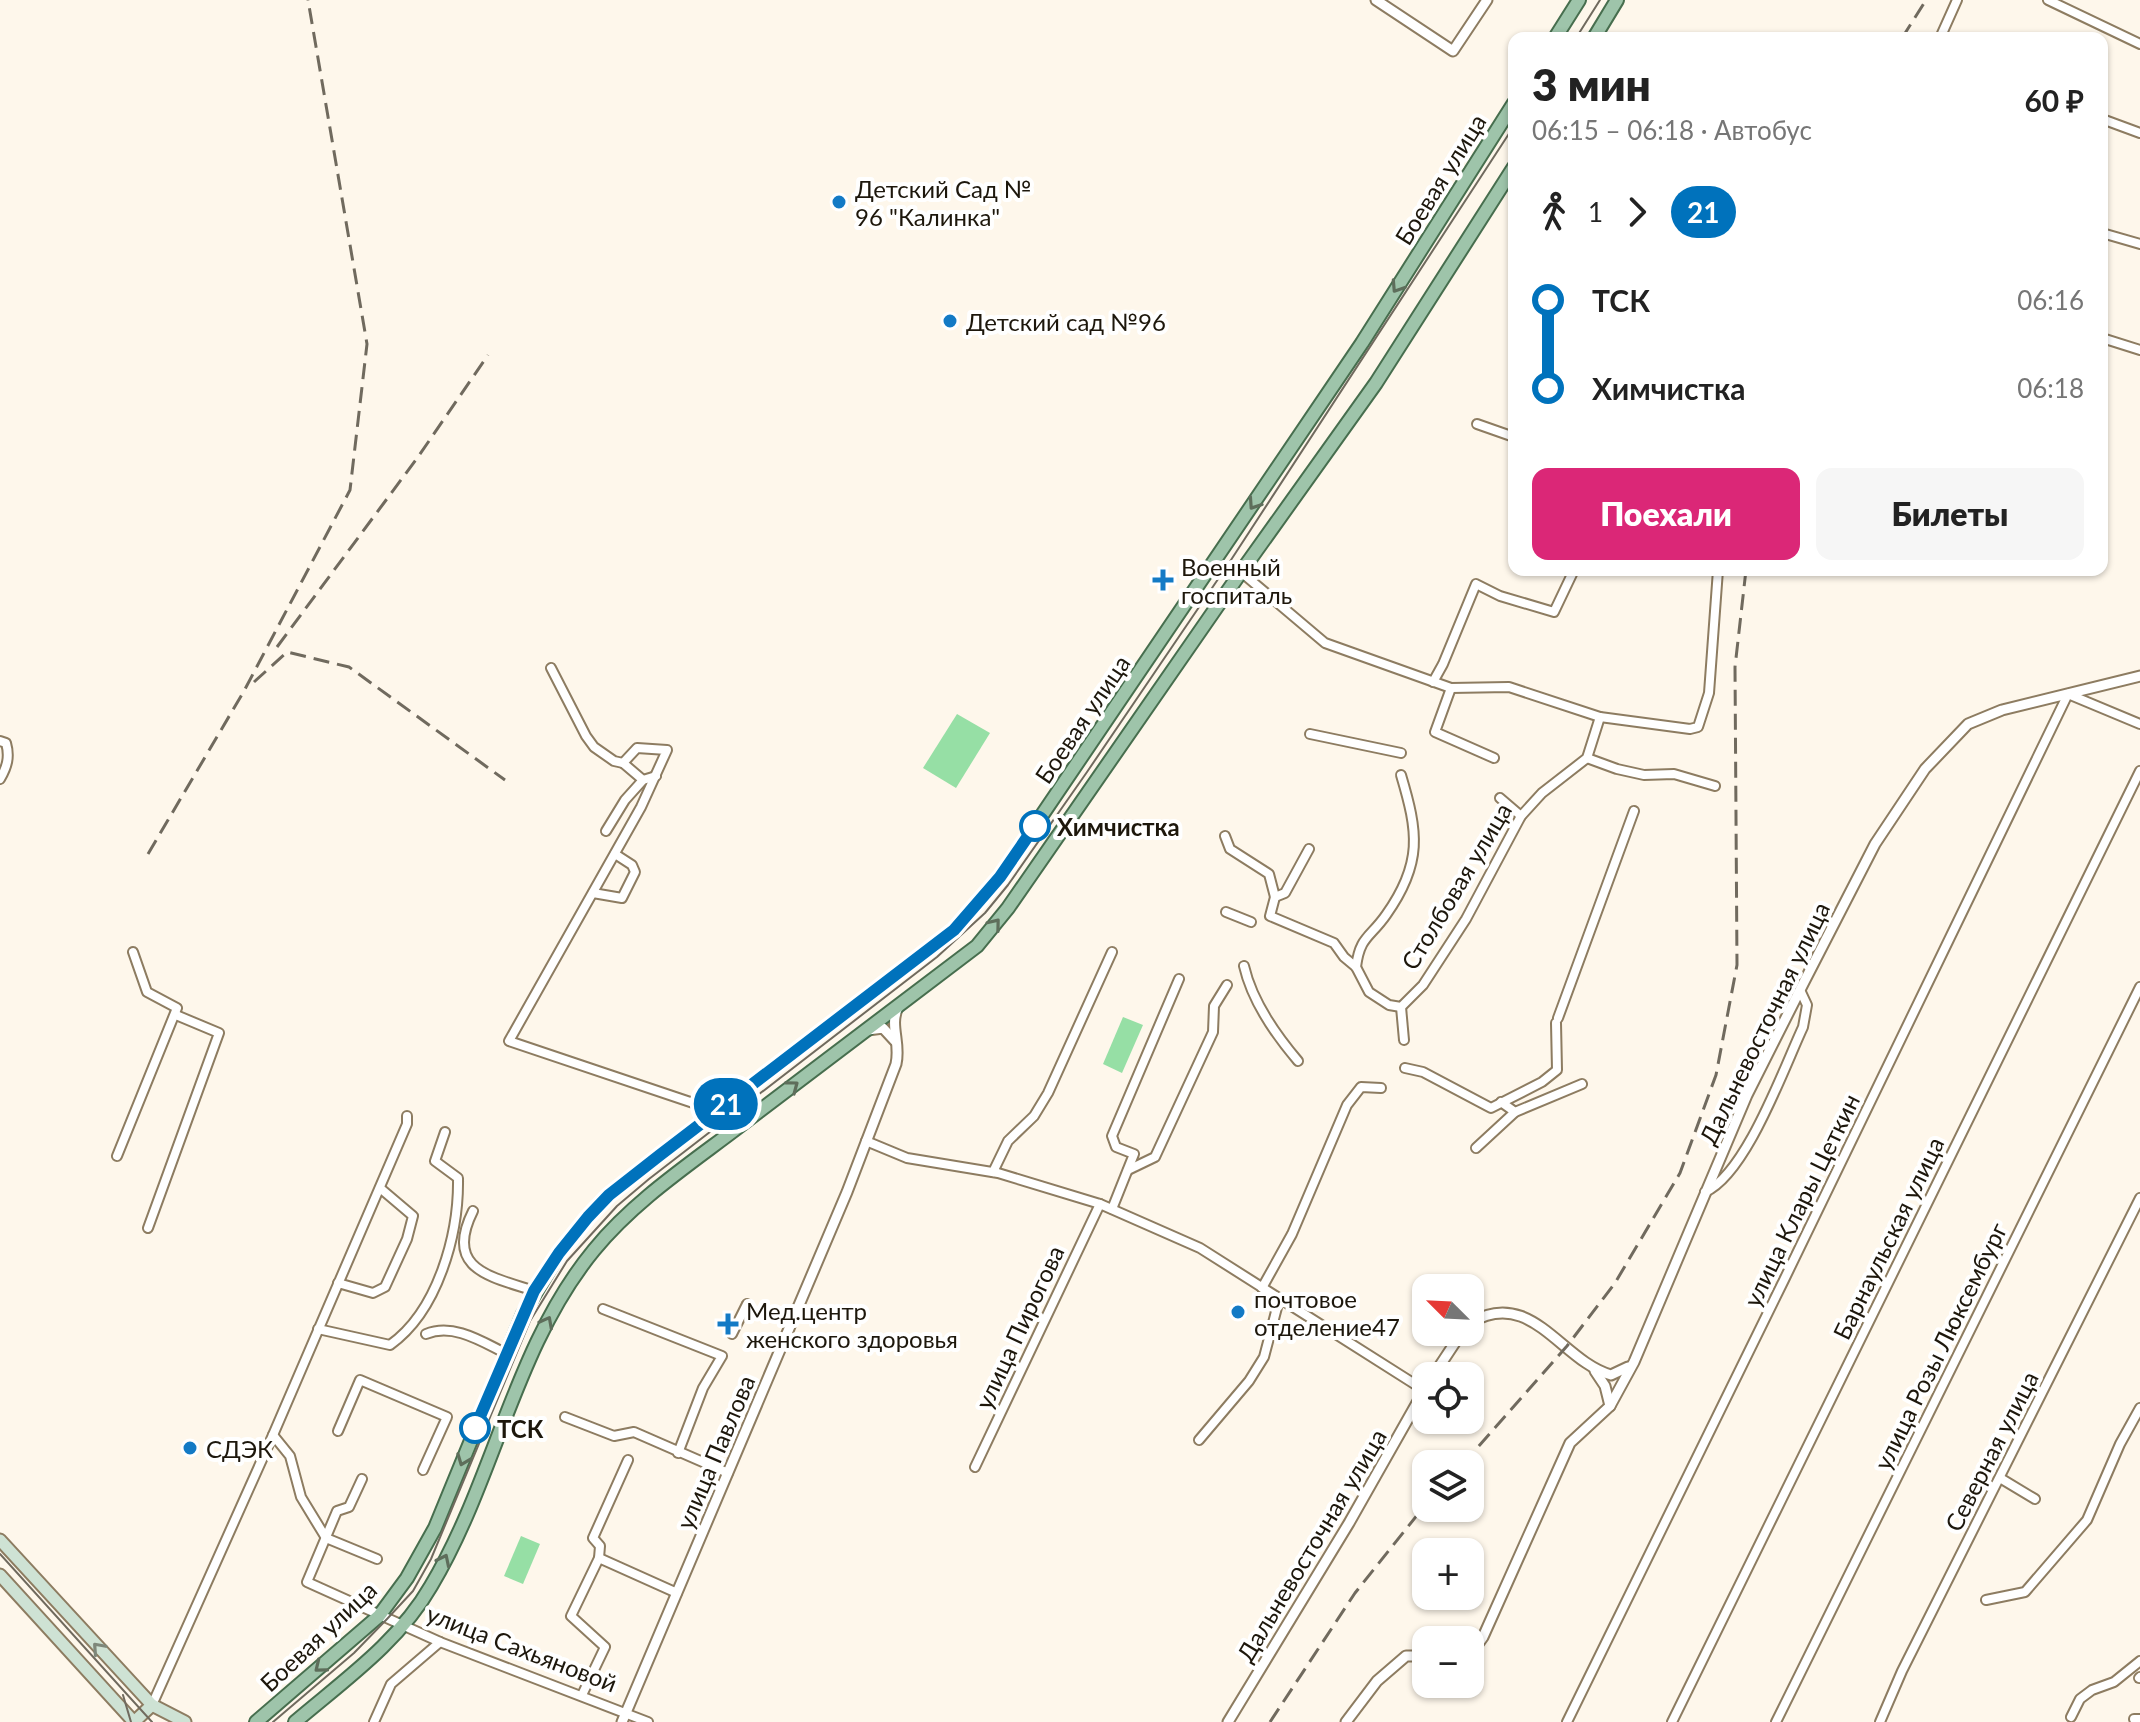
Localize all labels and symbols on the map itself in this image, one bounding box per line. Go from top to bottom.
street label: Боевая улица [1388,108,1492,250]
place label: Детский Сад № 96 "Калинка" [855,174,1032,231]
marker: Детский Сад № 96 "Калинка" [830,193,848,211]
one-way arrow [1392,279,1407,293]
place label: Детский сад №96 [966,307,1166,336]
marker: Детский сад №96 [941,312,959,330]
one-way arrow [1249,496,1264,510]
place label: Военный госпиталь [1181,552,1292,609]
marker: Военный госпиталь [1152,569,1174,591]
street label: Боевая улица [1028,649,1136,789]
street label: Столбовая улица [1395,797,1517,975]
marker: Химчистка [1020,811,1050,841]
place label: Химчистка [1057,812,1180,841]
street label: Дальневосточная улица [1693,897,1835,1149]
one-way arrow [985,919,1000,933]
line badge: 21 [690,1078,762,1130]
one-way arrow [784,1082,799,1096]
street label: улица Клары Цеткин [1737,1089,1865,1311]
street label: Барнаульская улица [1826,1132,1950,1344]
street label: улица Розы Люксембург [1868,1218,2013,1474]
street label: улица Пирогова [968,1241,1070,1413]
north arrow [1412,1274,1484,1346]
place label: почтовое отделение47 [1254,1284,1400,1341]
place label: Мед.центр женского здоровья [746,1296,958,1353]
marker: почтовое отделение47 [1229,1303,1247,1321]
marker: Мед.центр женского здоровья [717,1313,739,1335]
one-way arrow [538,1315,553,1330]
street label: Северная улица [1938,1366,2044,1536]
street label: улица Павлова [670,1371,760,1533]
marker: ТСК [460,1413,490,1443]
place label: ТСК [497,1414,544,1443]
street label: Дальневосточная улица [1230,1424,1392,1666]
place label: СДЭК [206,1434,273,1463]
marker: СДЭК [181,1439,199,1457]
one-way arrow [456,1452,473,1466]
one-way arrow [434,1554,450,1569]
street label: Боевая улица [254,1575,382,1697]
street label: улица Сахьяновой [423,1598,621,1698]
one-way arrow [94,1643,108,1658]
one-way arrow [315,1657,330,1672]

